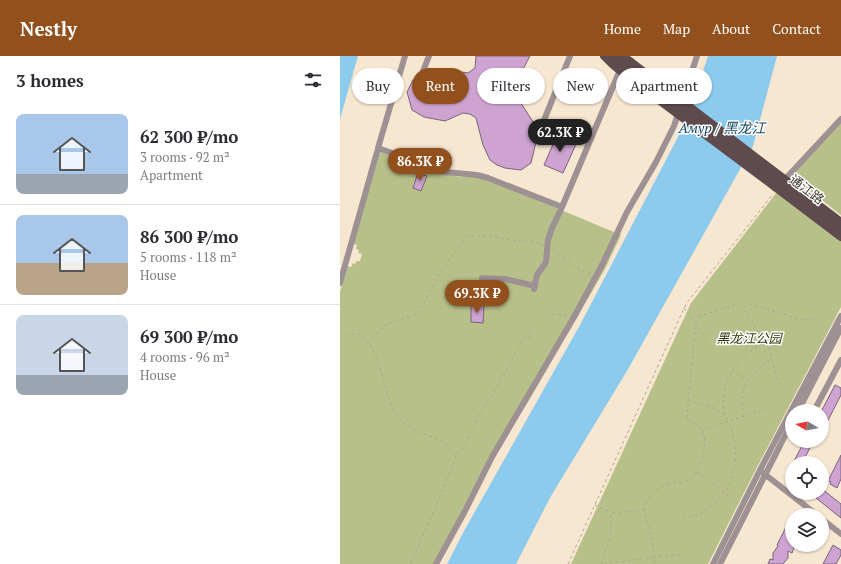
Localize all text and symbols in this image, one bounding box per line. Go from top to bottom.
text: Nestly [20,16,77,41]
text: Home [604,19,641,38]
text: Map [663,19,690,38]
text: About [712,19,750,38]
text: Contact [772,19,821,38]
chip: Buy [352,68,404,104]
chip: Rent [412,68,469,104]
chip: Filters [477,68,545,104]
chip: New [553,68,608,104]
chip: Apartment [616,68,712,104]
text: 3 homes [16,69,84,92]
icon: filters [302,69,324,91]
water label: Амур / 黑龙江 [678,118,767,137]
pin: 62.3K ₽ [523,119,597,153]
text: 62.3K ₽ [537,123,583,141]
text: 62 300 ₽/mo [140,125,238,148]
icon: home [48,130,96,178]
text: 3 rooms · 92 m² [140,148,230,166]
pin: 86.3K ₽ [383,148,457,182]
text: 86.3K ₽ [397,152,443,170]
text: Apartment [140,166,203,184]
street label: 通江路 [786,170,828,208]
text: 86 300 ₽/mo [140,225,238,248]
icon: home [48,231,96,279]
text: 5 rooms · 118 m² [140,248,237,266]
text: House [140,266,176,284]
pin: 69.3K ₽ [440,280,514,314]
text: 69.3K ₽ [454,284,500,302]
text: 69 300 ₽/mo [140,325,238,348]
park label: 黑龙江公园 [716,329,783,347]
icon: home [48,331,96,379]
text: 4 rooms · 96 m² [140,348,230,366]
text: House [140,366,176,384]
north arrow [785,404,829,448]
map controls [785,404,829,552]
button: locate [785,456,829,500]
button: layers [785,508,829,552]

